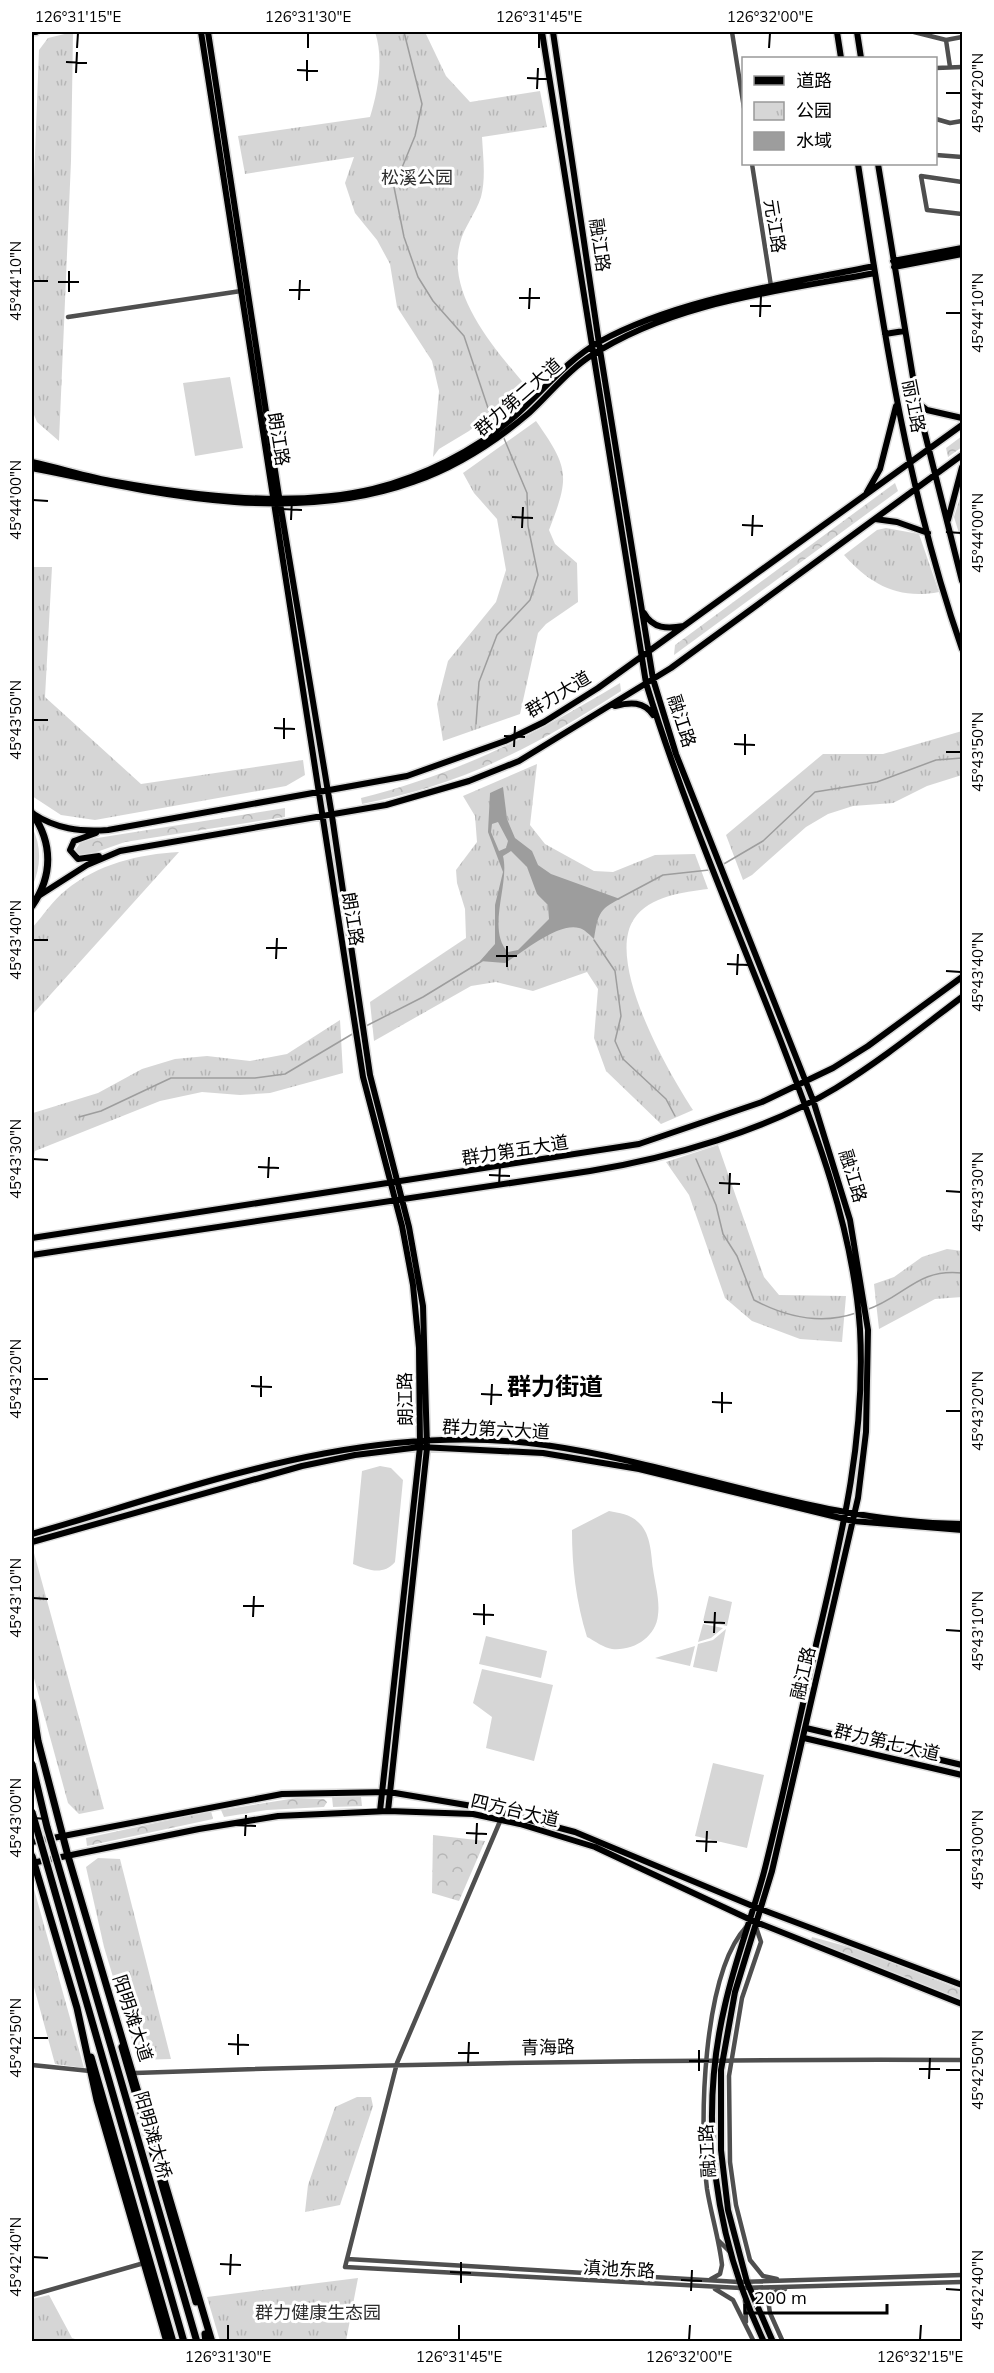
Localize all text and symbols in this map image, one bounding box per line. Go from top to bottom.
text: 126°31'15"E [35,7,121,26]
text: 126°31'30"E [265,7,351,26]
text: 126°31'45"E [496,7,582,26]
text: 126°32'00"E [727,7,813,26]
text: 45°44'20"N [968,53,987,133]
legend [742,57,937,165]
text: 道路 [796,69,832,92]
text: 公园 [796,99,832,122]
text: 水域 [796,129,832,152]
park label: 松溪公园 [381,166,453,189]
street label: 元江路 [759,198,791,254]
street label: 融江路 [585,217,615,273]
text: 45°44'10"N [6,241,25,321]
text: 45°44'10"N [968,273,987,353]
street label: 群力第二大道 [470,353,566,441]
street label: 丽江路 [898,377,930,435]
street label: 朗江路 [263,411,295,467]
text: 45°44'00"N [6,460,25,540]
text: 45°44'00"N [968,493,987,573]
street label: 群力大道 [521,666,595,722]
text: 45°43'50"N [6,680,25,760]
street label: 融江路 [663,692,701,750]
text: 45°43'50"N [968,712,987,792]
street label: 朗江路 [337,891,369,947]
text: 45°43'40"N [6,900,25,980]
text: 45°43'40"N [968,932,987,1012]
text: 45°43'30"N [6,1119,25,1199]
street label: 群力第五大道 [460,1130,570,1170]
street label: 融江路 [834,1147,872,1205]
text: 45°43'30"N [968,1152,987,1232]
text: 45°43'20"N [6,1339,25,1419]
district label: 群力街道 [507,1371,603,1401]
text: 45°43'20"N [968,1371,987,1451]
street label: 朗江路 [393,1372,417,1426]
street label: 群力第六大道 [441,1415,551,1443]
text: 45°43'10"N [6,1558,25,1638]
text: 45°43'10"N [968,1591,987,1671]
street label: 融江路 [786,1644,820,1702]
street label: 群力第七大道 [832,1719,942,1765]
text: 45°43'00"N [6,1778,25,1858]
street label: 四方台大道 [469,1789,561,1831]
text: 45°43'00"N [968,1810,987,1890]
street label: 阳明滩大道 [108,1972,158,2064]
text: 45°42'50"N [6,1998,25,2078]
text: 45°42'50"N [968,2030,987,2110]
street label: 青海路 [521,2035,575,2059]
street label: 阳明滩大桥 [130,2089,176,2181]
street label: 融江路 [694,2123,720,2179]
text: 45°42'40"N [6,2217,25,2297]
text: 45°42'40"N [968,2250,987,2330]
street label: 滇池东路 [582,2256,656,2282]
scale bar [745,2277,888,2315]
text: 200 m [754,2286,807,2309]
park label: 群力健康生态园 [255,2301,381,2324]
text: 126°31'30"E [185,2347,271,2366]
text: 126°31'45"E [416,2347,502,2366]
text: 126°32'00"E [646,2347,732,2366]
text: 126°32'15"E [877,2347,963,2366]

